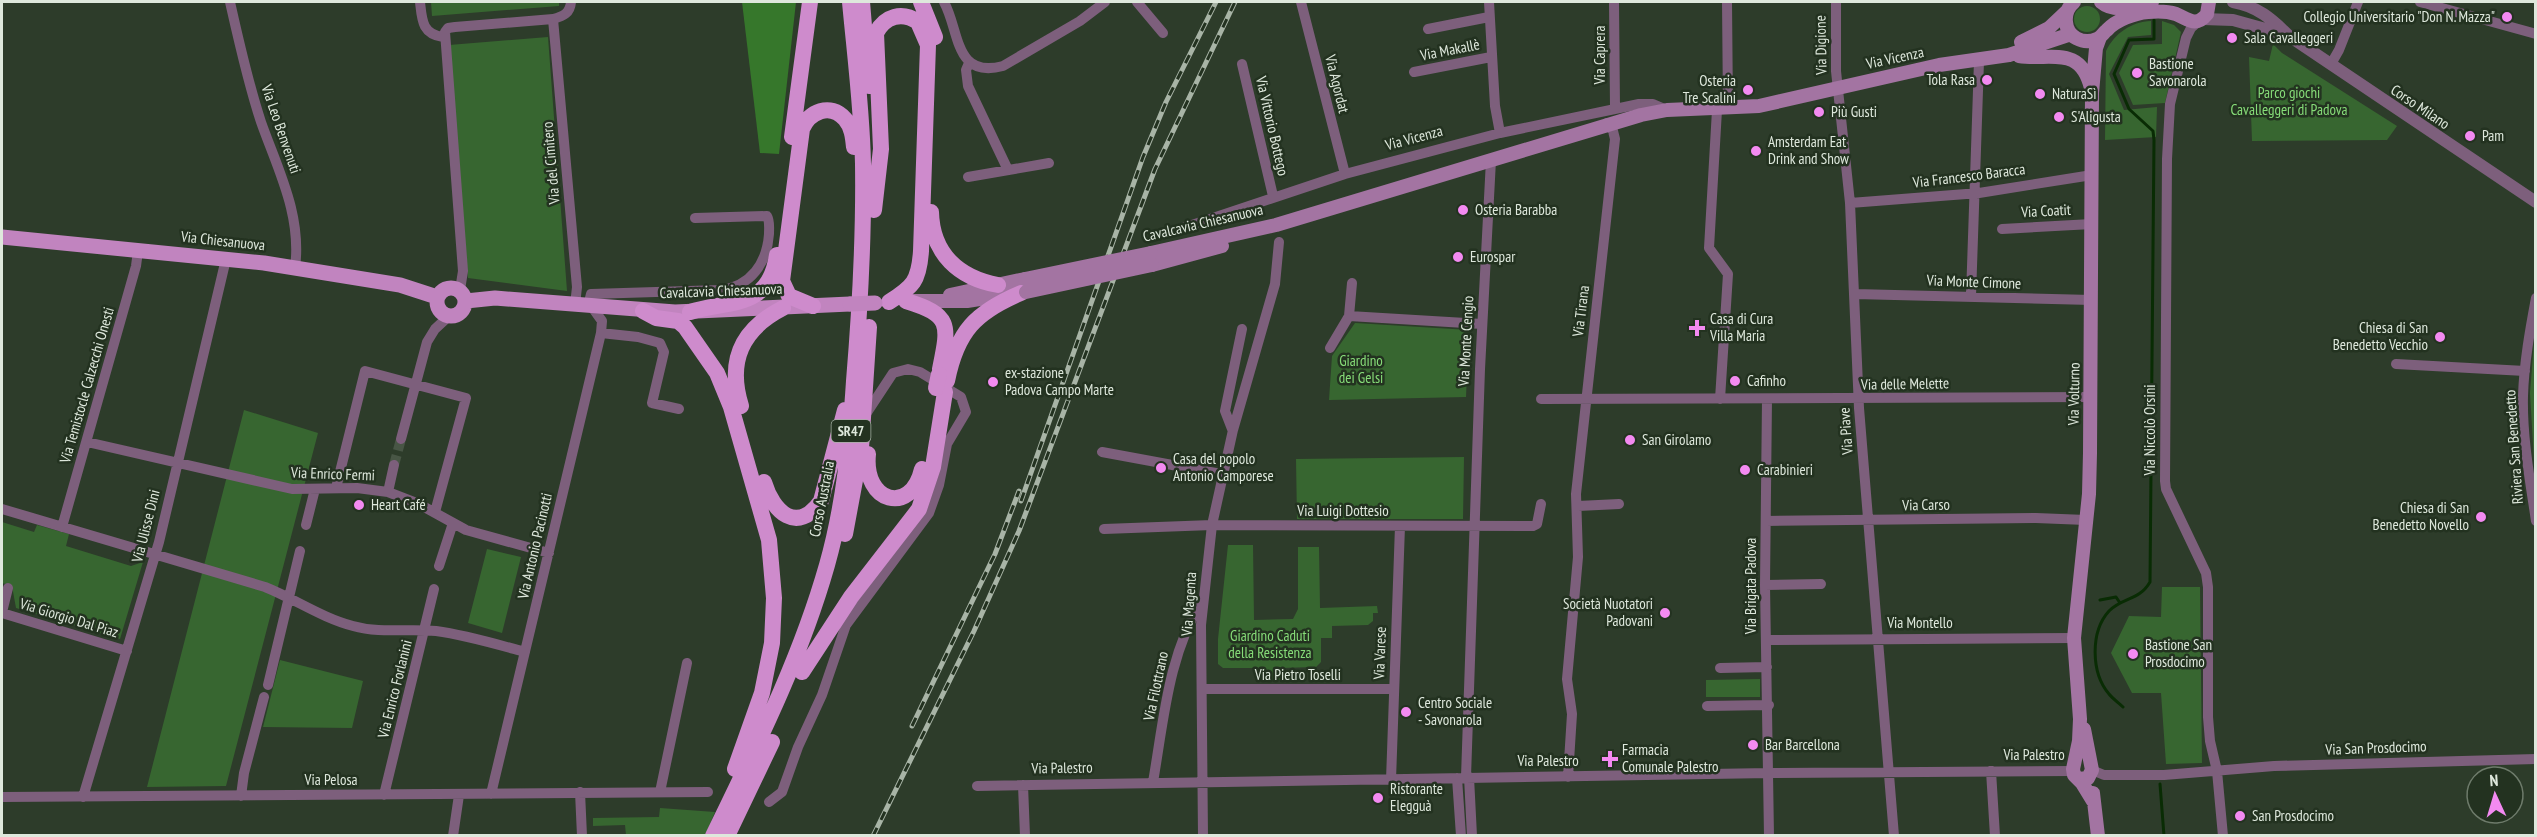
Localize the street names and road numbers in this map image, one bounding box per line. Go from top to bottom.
street label: Via Digione [1810,15,1831,76]
street label: Via Caprera [1590,26,1609,86]
street label: Via Makallè [1418,34,1481,65]
street label: Via Vicenza [1863,42,1925,73]
street label: Via Agordat [1321,52,1354,115]
street label: Via Vittorio Bottego [1252,73,1293,178]
street label: Corso Milano [2387,80,2453,133]
street label: Via Leo Benvenuti [257,81,306,176]
street label: Via del Cimitero [537,121,564,206]
street label: Via Vicenza [1382,121,1445,155]
street label: Via Francesco Baracca [1911,159,2026,192]
street label: Cavalcavia Chiesanuova [1141,199,1265,246]
street label: Via Coatit [2020,200,2071,221]
street label: Via Chiesanuova [179,227,266,254]
street label: Via Monte Cimone [1925,270,2022,293]
street label: Cavalcavia Chiesanuova [659,279,783,302]
street label: Via Tirana [1568,284,1593,339]
street label: Via Monte Cengio [1454,295,1477,388]
street label: Via Temistocle Calzecchi Onesti [55,305,118,466]
street label: Via Volturno [2063,362,2084,427]
street label: Via delle Melette [1860,373,1949,394]
street label: Via Niccolò Orsini [2140,384,2159,477]
street label: Riviera San Benedetto [2500,389,2527,505]
street label: Via Piave [1834,407,1857,456]
road number: SR47 [832,420,870,442]
street label: Corso Australia [805,459,838,539]
street label: Via Enrico Fermi [290,463,375,484]
street label: Via Ulisse Dini [127,487,164,565]
street label: Via Antonio Pacinotti [513,491,556,602]
street label: Via Carso [1901,495,1950,514]
street label: Via Luigi Dottesio [1296,501,1389,520]
street label: Via Brigata Padova [1741,538,1760,635]
street label: Via Magenta [1177,571,1200,638]
street label: Via Giorgio Dal Piaz [17,593,121,642]
street label: Via Montello [1886,613,1953,632]
street label: Via Varese [1369,626,1390,681]
street label: Via Enrico Forlanini [373,638,416,741]
street label: Via Filottrano [1139,650,1172,723]
street label: Via Pietro Toselli [1254,665,1341,684]
street label: Via San Prosdocimo [2324,736,2427,759]
street label: Via Palestro [2002,745,2065,764]
street label: Via Palestro [1516,751,1579,770]
street label: Via Palestro [1030,757,1093,778]
street label: Via Pelosa [304,770,357,789]

